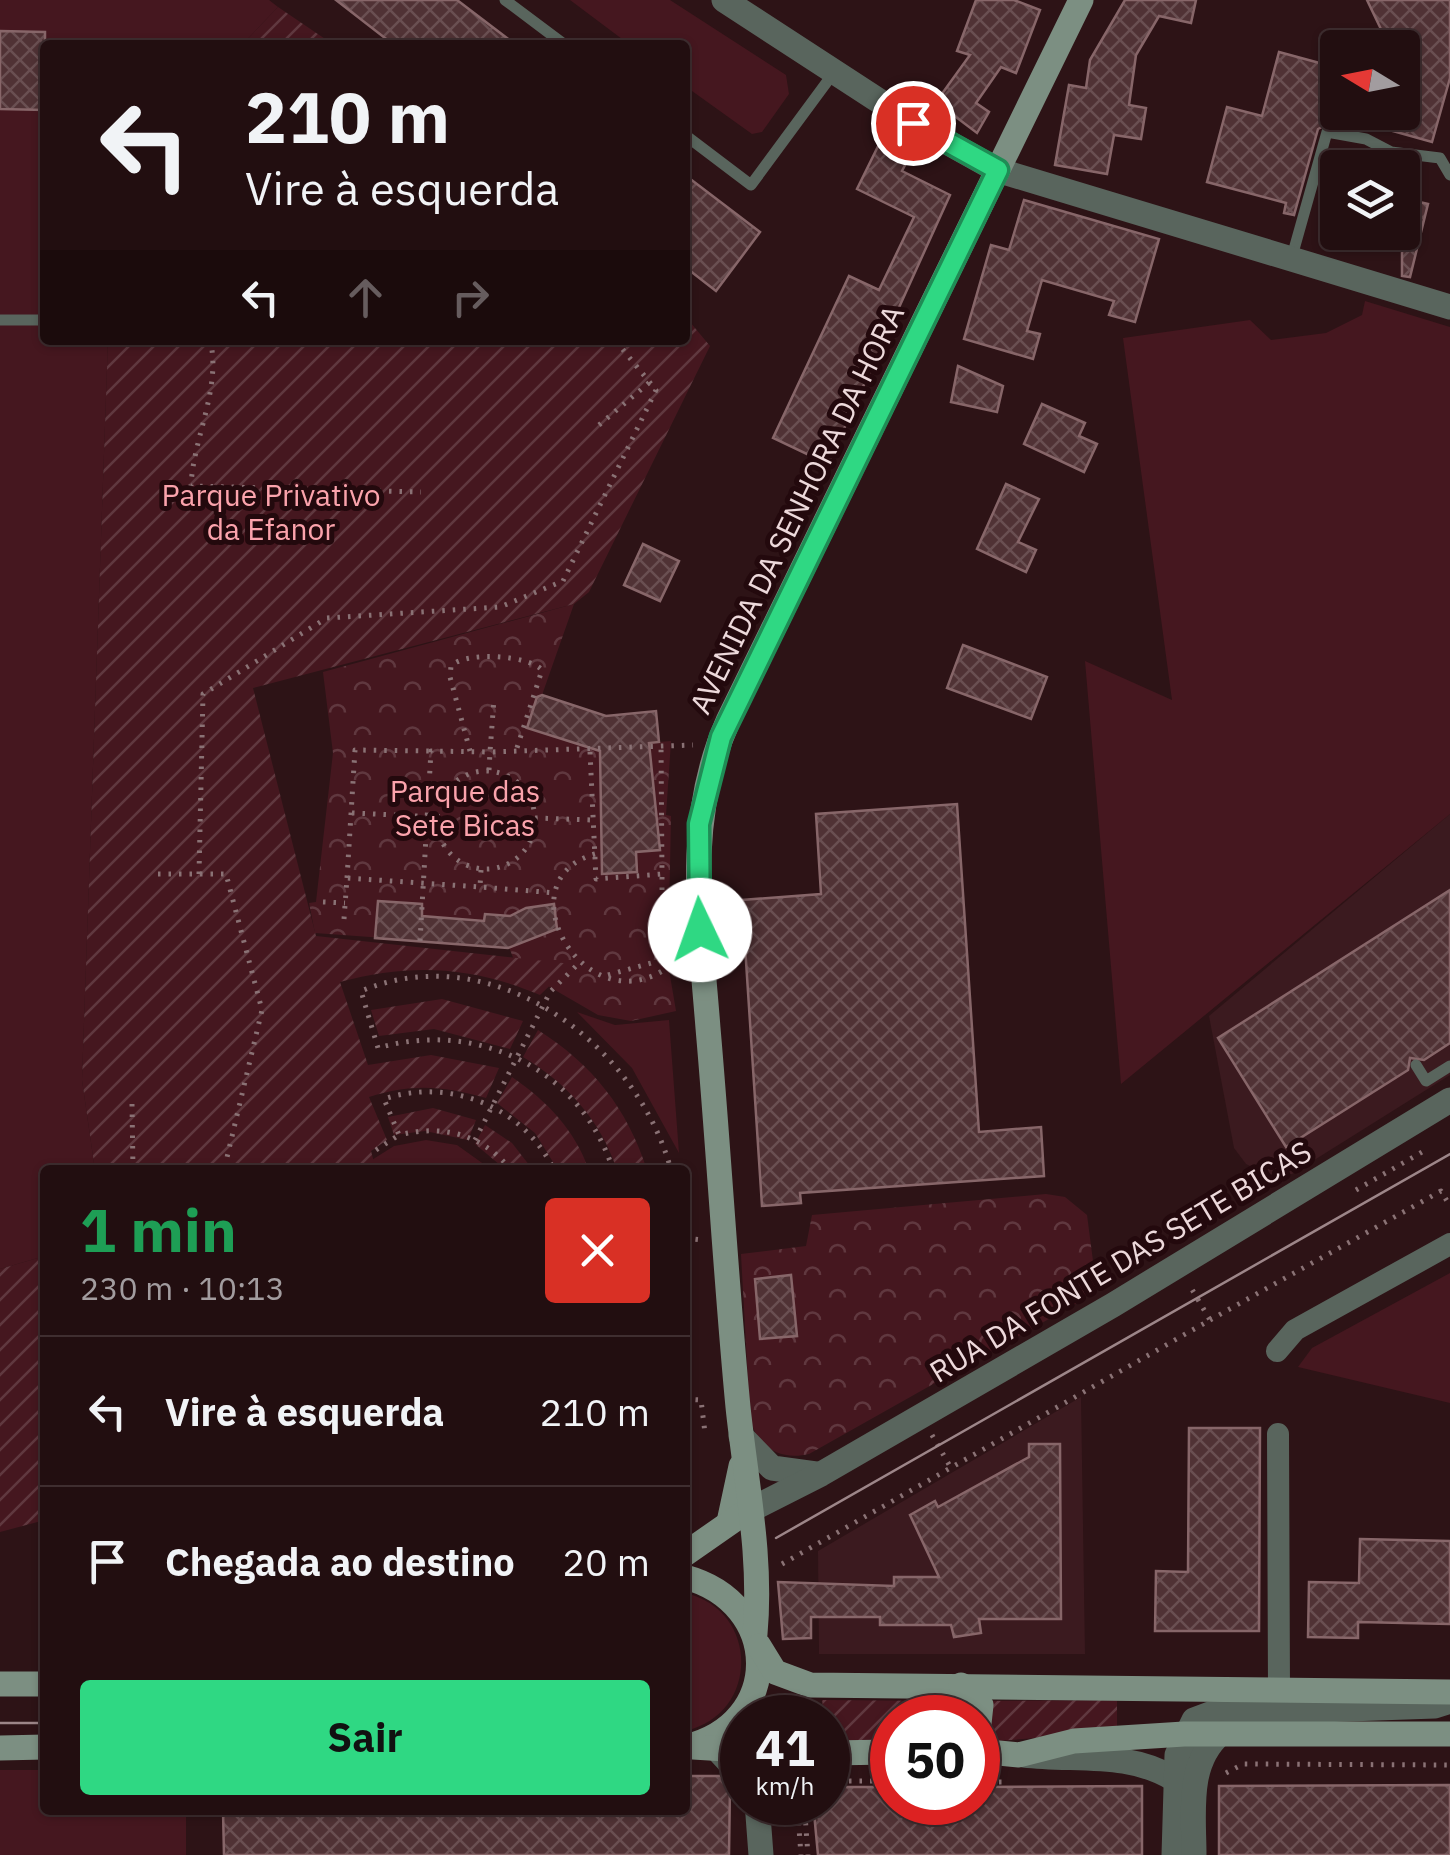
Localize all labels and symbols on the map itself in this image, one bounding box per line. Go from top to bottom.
north arrow [1320,30,1420,130]
pin [871,81,956,166]
street label: AVENIDA DA SENHORA DA HORA [680,298,912,720]
park label: Parque Privativo da Efanor [162,475,380,548]
park label: Parque das Sete Bicas [390,771,540,844]
position arrow [648,878,752,982]
street label: RUA DA FONTE DAS SETE BICAS [922,1131,1318,1391]
speed limit sign: 50 [870,1695,1000,1825]

